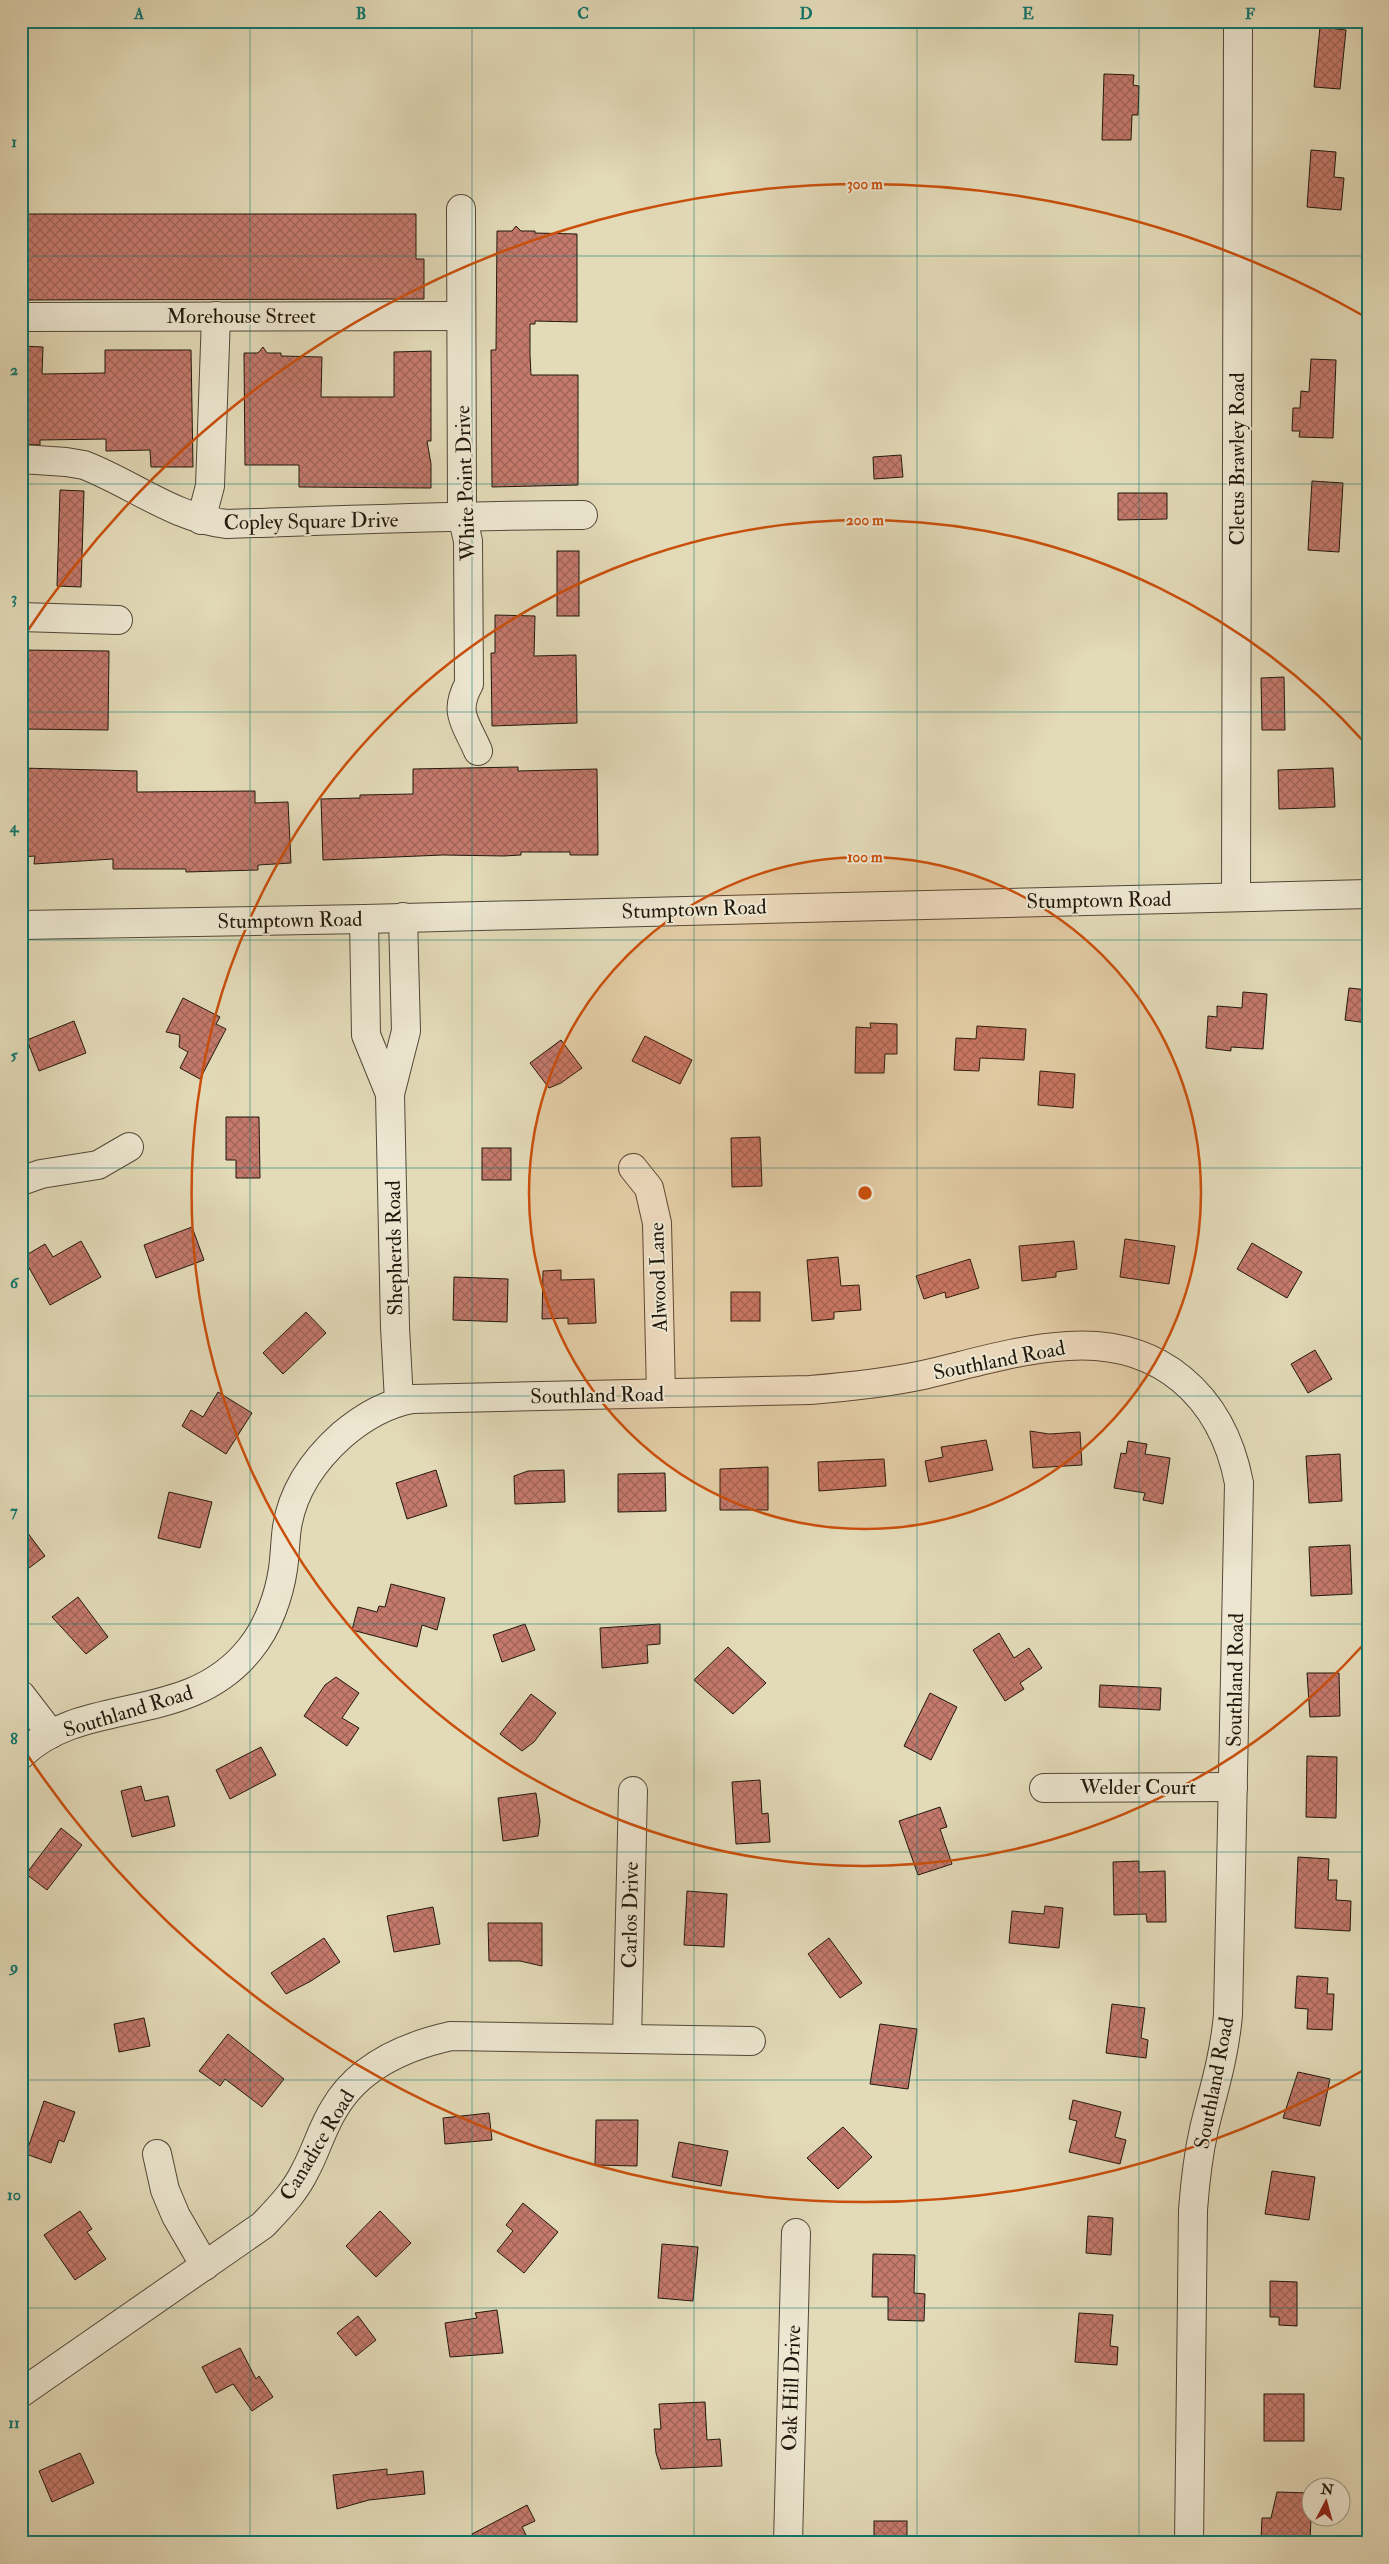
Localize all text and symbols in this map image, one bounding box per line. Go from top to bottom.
text: A [133,4,145,24]
text: B [356,4,366,24]
text: C [577,4,589,24]
text: D [799,4,813,24]
text: E [1022,4,1034,24]
text: F [1245,4,1255,24]
text: 1 [11,132,17,152]
text: 300 m [847,175,883,194]
street label: Morehouse Street [166,303,316,330]
text: 2 [10,360,18,380]
street label: Cletus Brawley Road [1224,372,1251,546]
street label: White Point Drive [449,405,482,562]
street label: Copley Square Drive [223,506,399,537]
text: 200 m [846,511,884,530]
text: 3 [11,588,17,608]
text: 4 [9,817,20,837]
text: 100 m [847,848,883,867]
street label: Stumptown Road [1026,886,1172,915]
street label: Stumptown Road [621,893,768,926]
street label: Stumptown Road [217,906,363,935]
text: 5 [10,1045,18,1065]
street label: Shepherds Road [380,1179,409,1316]
centre of rings [856,1184,874,1202]
street label: Alwood Lane [643,1221,674,1333]
text: 6 [10,1273,20,1293]
street label: Southland Road [931,1334,1068,1387]
street label: Southland Road [530,1381,665,1410]
text: 7 [10,1501,18,1521]
street label: Southland Road [1221,1612,1250,1747]
street label: Southland Road [60,1679,197,1744]
text: 8 [10,1729,18,1749]
street label: Welder Court [1079,1774,1196,1801]
street label: Carlos Drive [616,1861,645,1969]
text: 9 [8,1957,18,1977]
street label: Southland Road [1188,2014,1241,2151]
street label: Canadice Road [274,2084,361,2206]
text: 10 [7,2185,21,2205]
street label: Oak Hill Drive [776,2324,807,2452]
text: 11 [8,2413,20,2433]
north arrow [1302,2476,1352,2526]
text: N [1319,2480,1335,2499]

